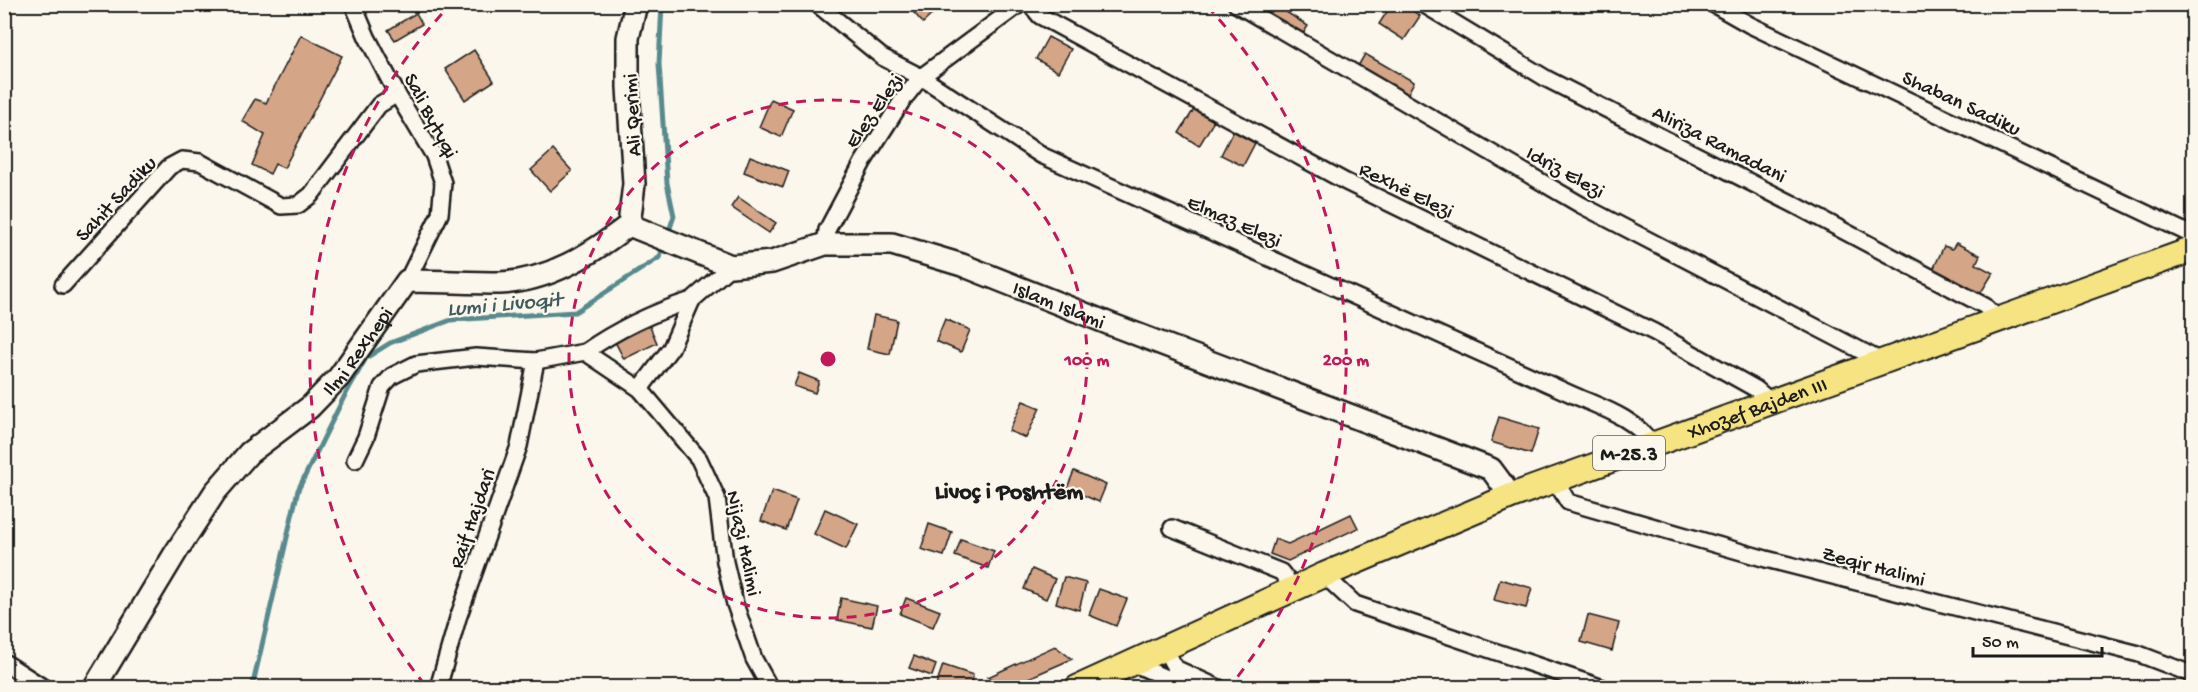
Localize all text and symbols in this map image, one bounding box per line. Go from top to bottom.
street label: Shaban Sadiku [1897,67,2024,144]
street label: Sali Bytyqi [396,70,462,163]
street label: Elez Elezi [841,70,911,154]
street label: Ali Qerimi [620,73,649,157]
street label: Aliriza Ramadani [1647,102,1790,191]
street label: Idriz Elezi [1521,142,1608,206]
street label: Sahit Sadiku [71,152,164,249]
street label: Rexhë Elezi [1354,158,1457,226]
street label: Elmaz Elezi [1182,191,1285,255]
street label: Islam Islami [1008,277,1108,337]
water label: Lumi i Livoqit [446,288,567,324]
street label: Ilmi Rexhepi [318,303,400,403]
centre of rings [818,349,838,369]
text: 100 m [1064,351,1110,372]
text: 200 m [1323,351,1369,372]
street label: Xhozef Bajden III [1684,374,1831,447]
road number: M-25.3 [1593,436,1665,470]
street label: Raif Hajdari [446,466,503,573]
district label: Livoç i Poshtëm [935,479,1083,508]
street label: Nijazi Halimi [718,489,765,599]
street label: Zeqir Halimi [1819,543,1928,594]
scale bar [1973,620,2102,658]
text: 50 m [1982,633,2019,654]

